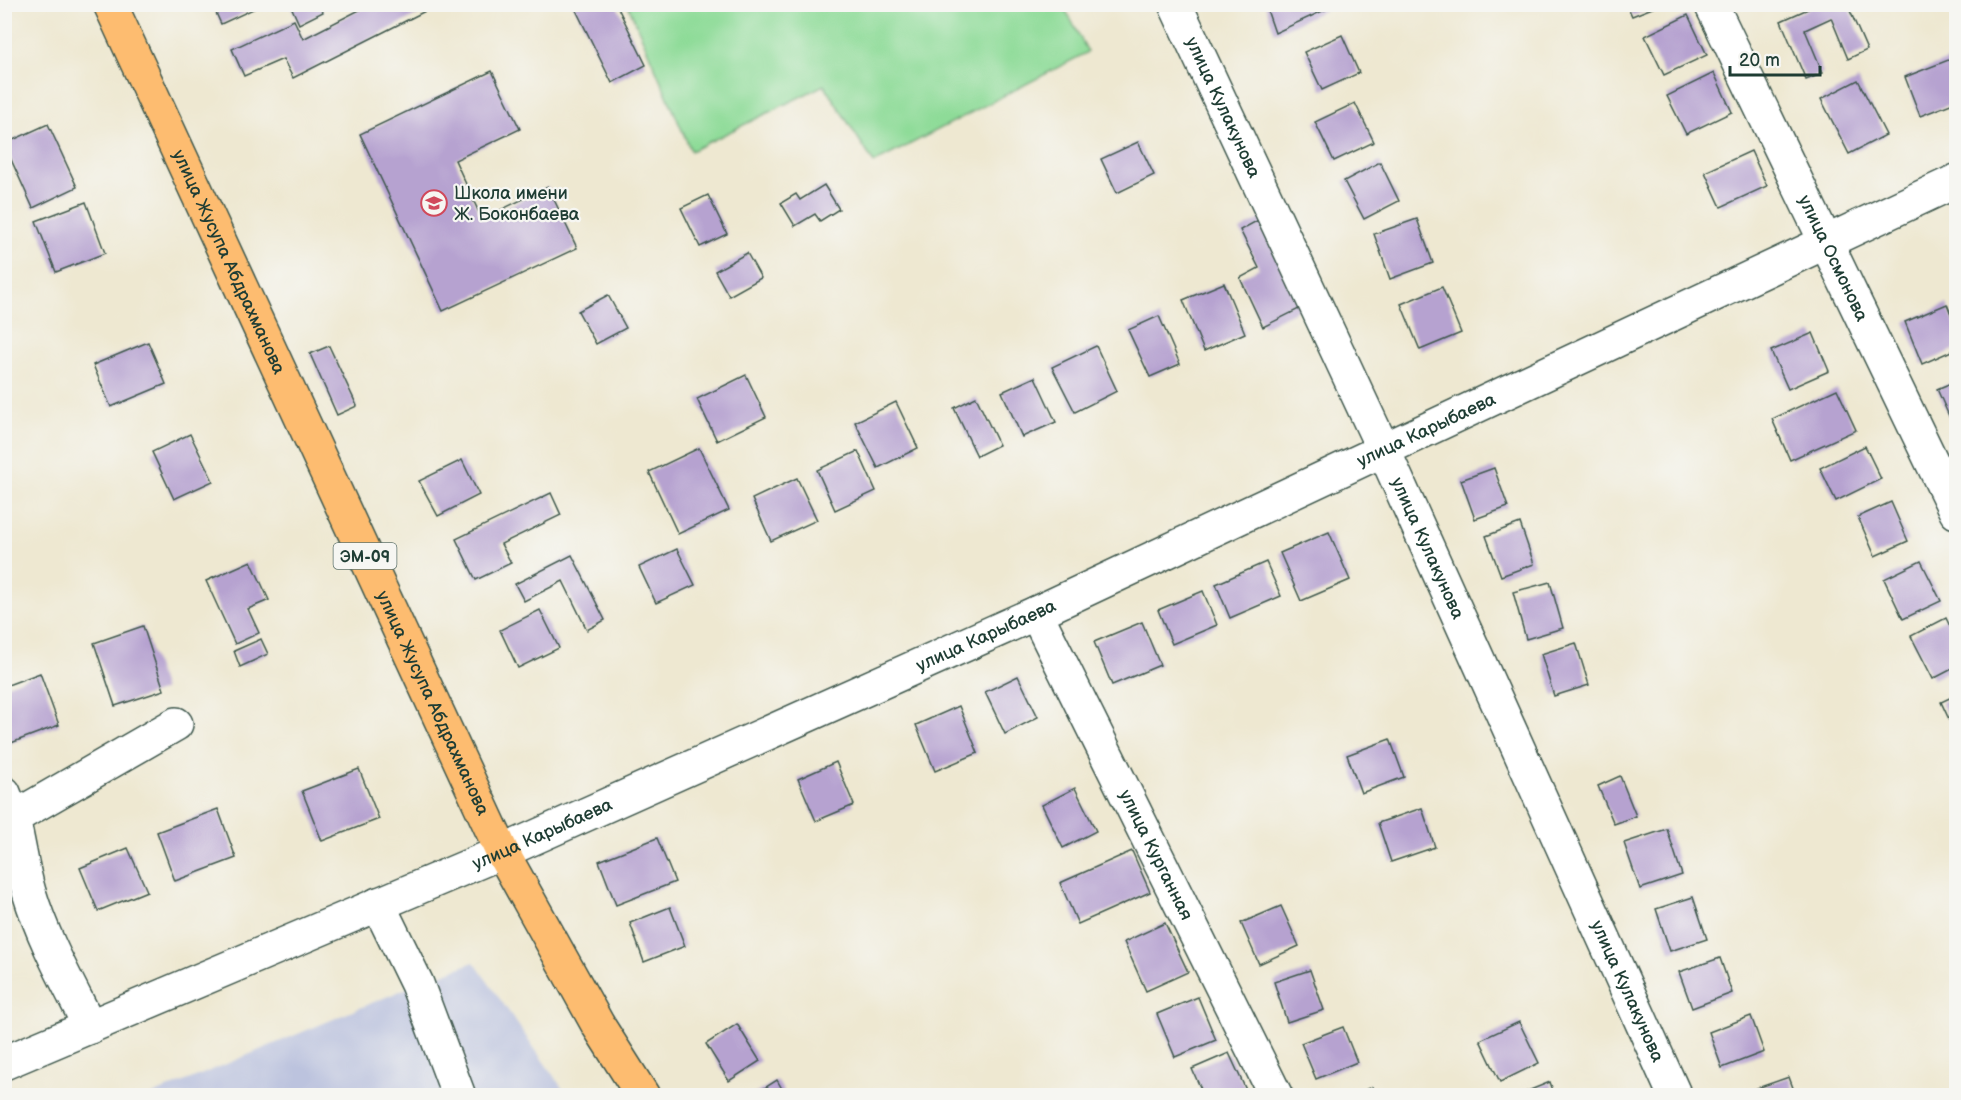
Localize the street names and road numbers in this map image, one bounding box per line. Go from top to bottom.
street label: улица Кулакунова [1181,34,1265,182]
street label: улица Жусупа Абдрахманова [168,146,290,378]
street label: улица Осмонова [1794,192,1873,325]
street label: улица Карыбаева [1354,389,1499,472]
street label: улица Кулакунова [1386,474,1469,623]
road number: ЭМ-09 [334,543,397,569]
street label: улица Жусупа Абдрахманова [372,588,494,819]
street label: улица Карыбаева [913,595,1060,676]
street label: улица Курганная [1114,786,1197,924]
street label: улица Карыбаева [469,794,616,874]
street label: улица Кулакунова [1586,917,1668,1066]

